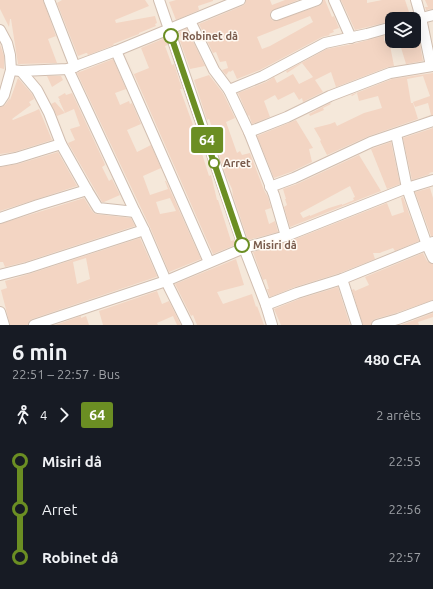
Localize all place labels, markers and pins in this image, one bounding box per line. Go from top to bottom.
marker: Robinet dâ [163,28,179,44]
place label: Robinet dâ [182,30,238,42]
marker: Arret [208,157,220,169]
place label: Arret [223,157,251,169]
marker: Misiri dâ [234,237,250,253]
place label: Misiri dâ [253,239,297,251]

